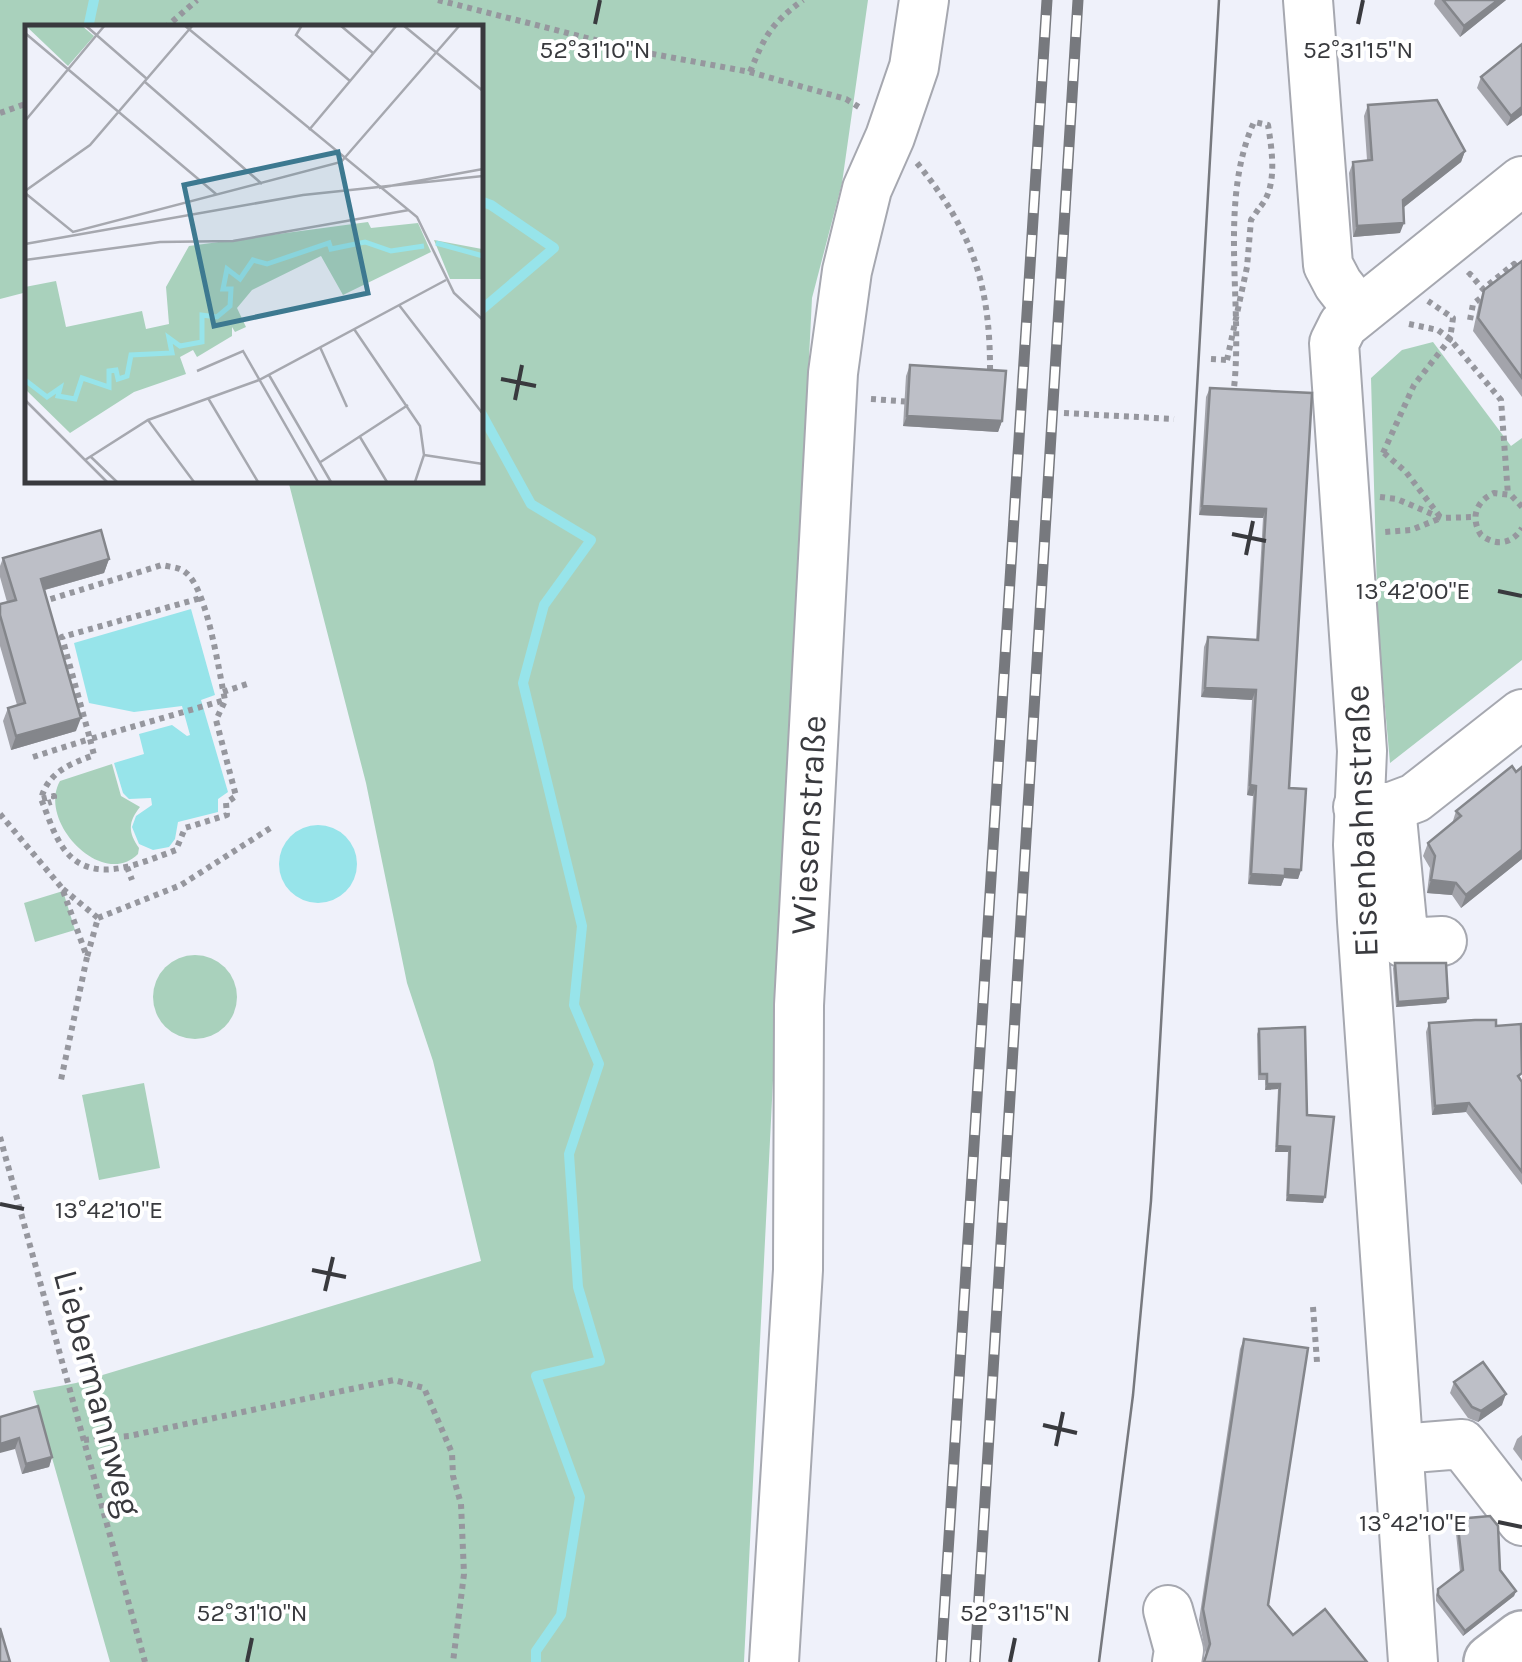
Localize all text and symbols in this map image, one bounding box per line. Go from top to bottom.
inset map [25,25,482,482]
text: 52°31'10"N [539,35,651,64]
text: 52°31'15"N [1303,35,1413,64]
text: 13°42'00"E [1356,576,1470,605]
street label: Eisenbahnstraße [1336,684,1387,958]
street label: Wiesenstraße [782,714,835,936]
text: 13°42'10"E [55,1195,163,1224]
street label: Liebermannweg [45,1265,150,1521]
text: 13°42'10"E [1359,1508,1467,1537]
text: 52°31'10"N [196,1598,308,1627]
text: 52°31'15"N [960,1598,1070,1627]

